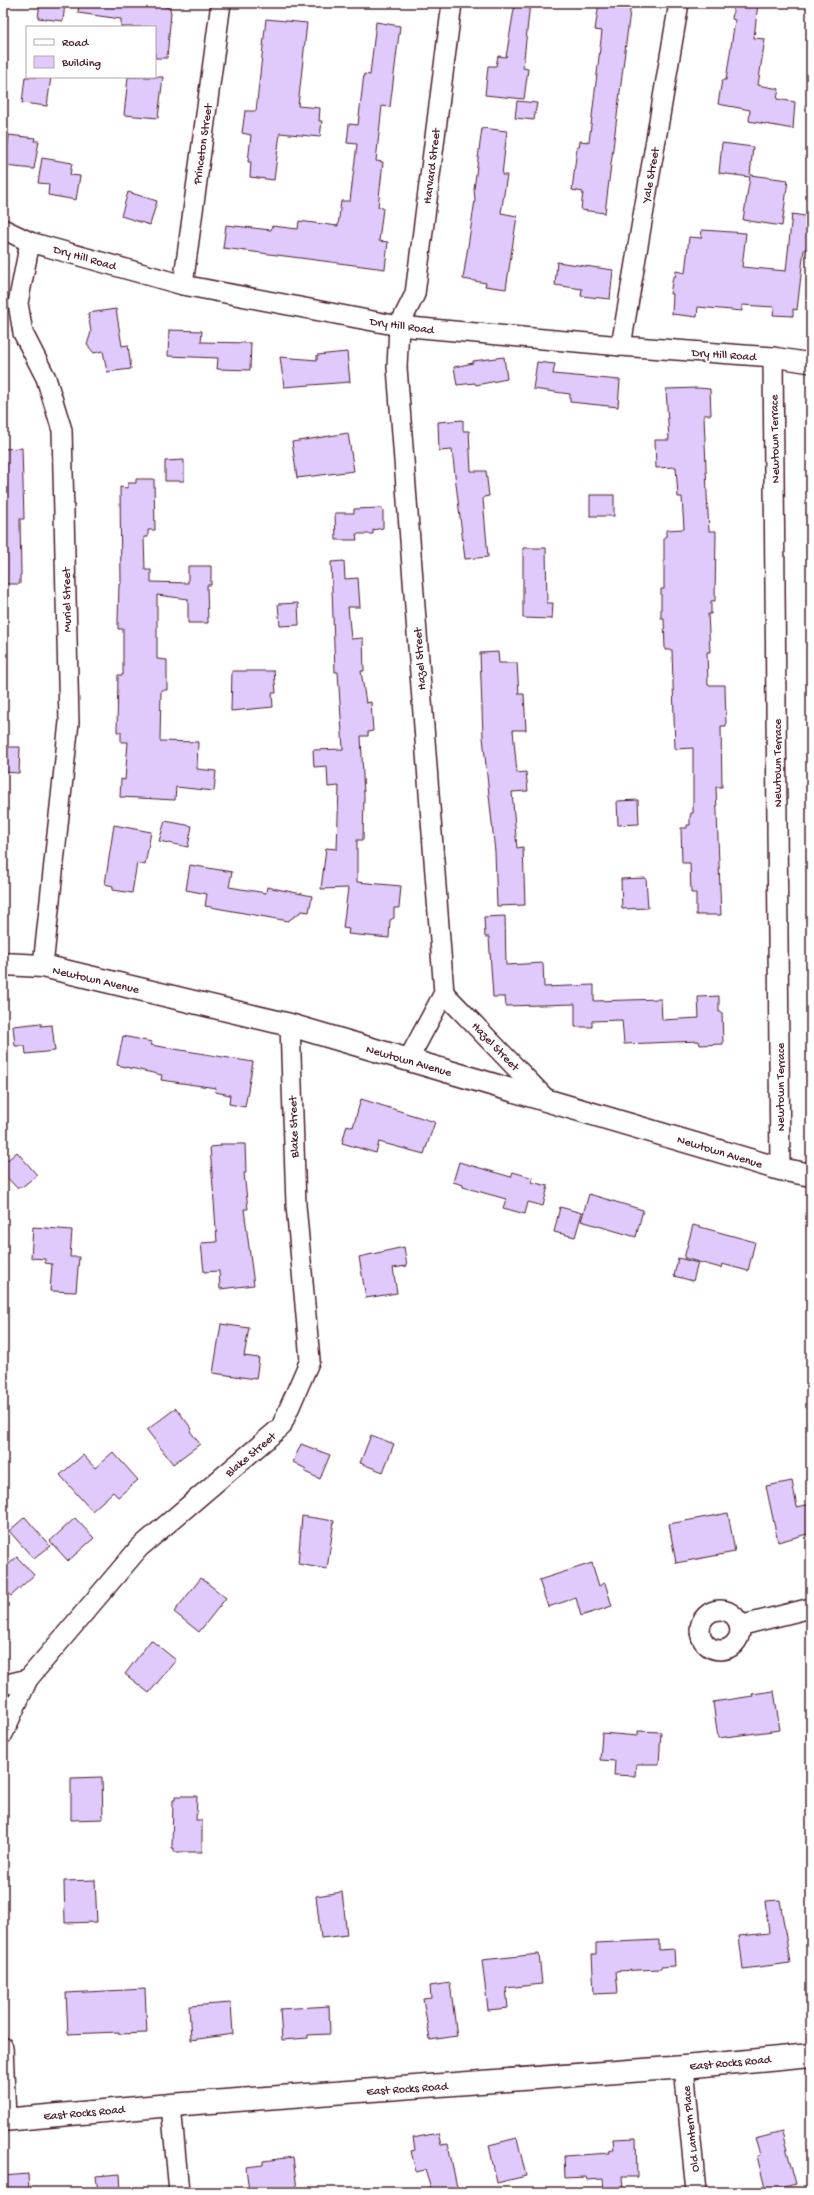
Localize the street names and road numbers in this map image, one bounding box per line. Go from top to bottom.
street label: Princeton Street [191,102,217,186]
street label: Harvard Street [421,127,445,205]
street label: Yale Street [640,146,664,205]
street label: Dry Hill Road [51,243,118,275]
street label: Dry Hill Road [368,315,436,339]
street label: Dry Hill Road [690,347,758,365]
street label: Newtown Terrace [768,394,784,483]
street label: Muriel Street [60,567,76,632]
street label: Hazel Street [412,626,430,691]
street label: Newtown Terrace [772,718,786,807]
street label: Newtown Avenue [51,964,141,998]
street label: Hazel Street [468,1020,522,1076]
street label: Newtown Terrace [775,1042,789,1131]
street label: Newtown Avenue [364,1043,454,1081]
street label: Blake Street [287,1095,303,1159]
street label: Newtown Avenue [675,1133,764,1173]
street label: Blake Street [222,1430,280,1481]
street label: East Rocks Road [689,2053,772,2075]
street label: East Rocks Road [366,2080,449,2100]
street label: Old Lantern Place [680,2084,703,2173]
street label: East Rocks Road [43,2103,126,2125]

